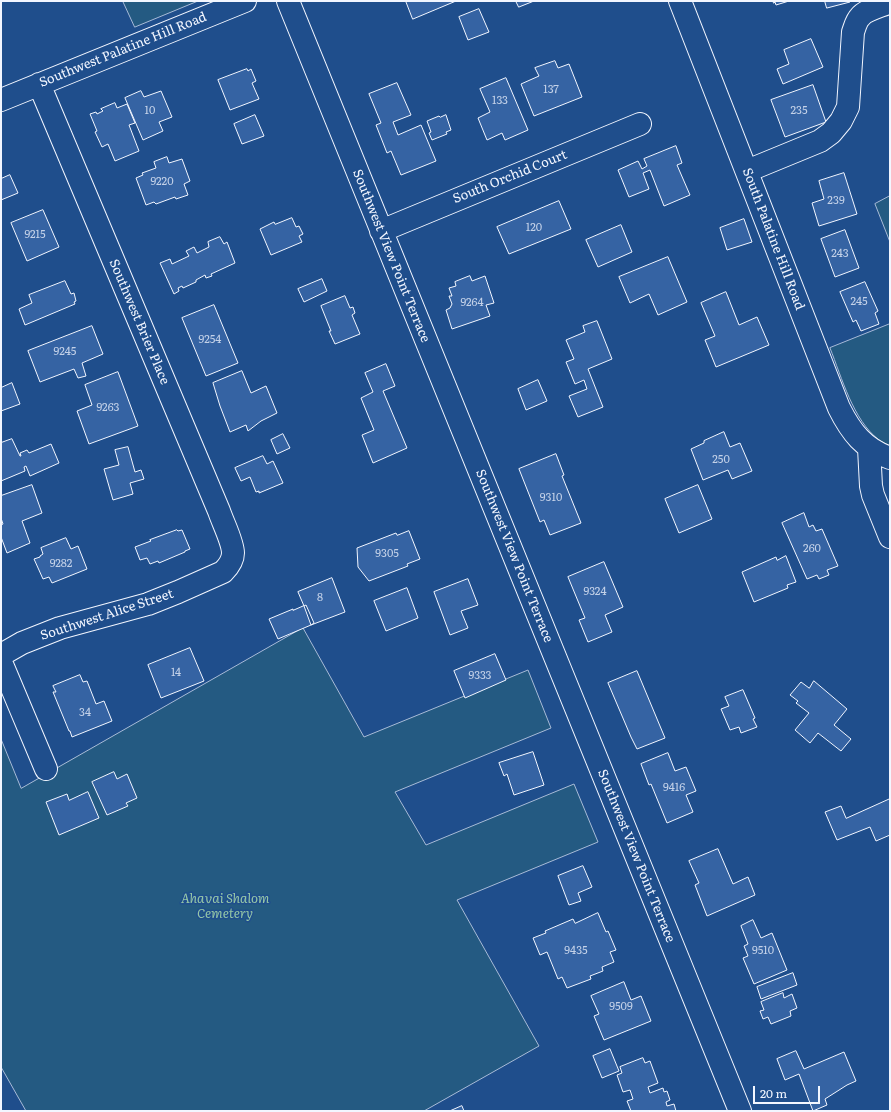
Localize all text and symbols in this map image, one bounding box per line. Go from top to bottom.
street label: Southwest Palatine Hill Road [37,9,209,91]
house number: 137 [543,83,559,97]
house number: 133 [492,94,508,108]
house number: 10 [145,104,155,118]
house number: 235 [790,104,808,118]
street label: South Orchid Court [451,147,569,207]
street label: South Palatine Hill Road [739,166,807,312]
street label: Southwest View Point Terrace [349,167,433,345]
house number: 9220 [150,175,174,189]
house number: 239 [827,194,845,208]
house number: 120 [526,221,542,235]
house number: 9215 [24,228,46,242]
house number: 243 [831,247,849,261]
street label: Southwest Brier Place [106,257,172,387]
house number: 245 [850,295,868,309]
house number: 9264 [460,296,484,310]
house number: 9254 [199,333,221,347]
house number: 9245 [54,345,76,359]
house number: 9263 [96,401,120,415]
house number: 250 [712,453,730,467]
street label: Southwest View Point Terrace [472,467,556,645]
house number: 9310 [540,491,562,505]
house number: 260 [803,542,821,556]
house number: 9305 [375,547,399,561]
house number: 9282 [50,557,72,571]
house number: 9324 [583,585,607,599]
street label: Southwest Alice Street [39,586,175,644]
house number: 8 [317,591,323,605]
house number: 14 [171,666,181,680]
house number: 9333 [469,669,491,683]
house number: 34 [79,706,91,720]
street label: Southwest View Point Terrace [594,767,678,945]
house number: 9416 [663,781,685,795]
park label: Ahavai Shalom Cemetery [181,891,269,922]
house number: 9435 [564,944,588,958]
house number: 9510 [752,944,774,958]
house number: 9509 [609,1000,633,1014]
scale bar [755,1078,822,1104]
text: 20 m [760,1084,787,1102]

